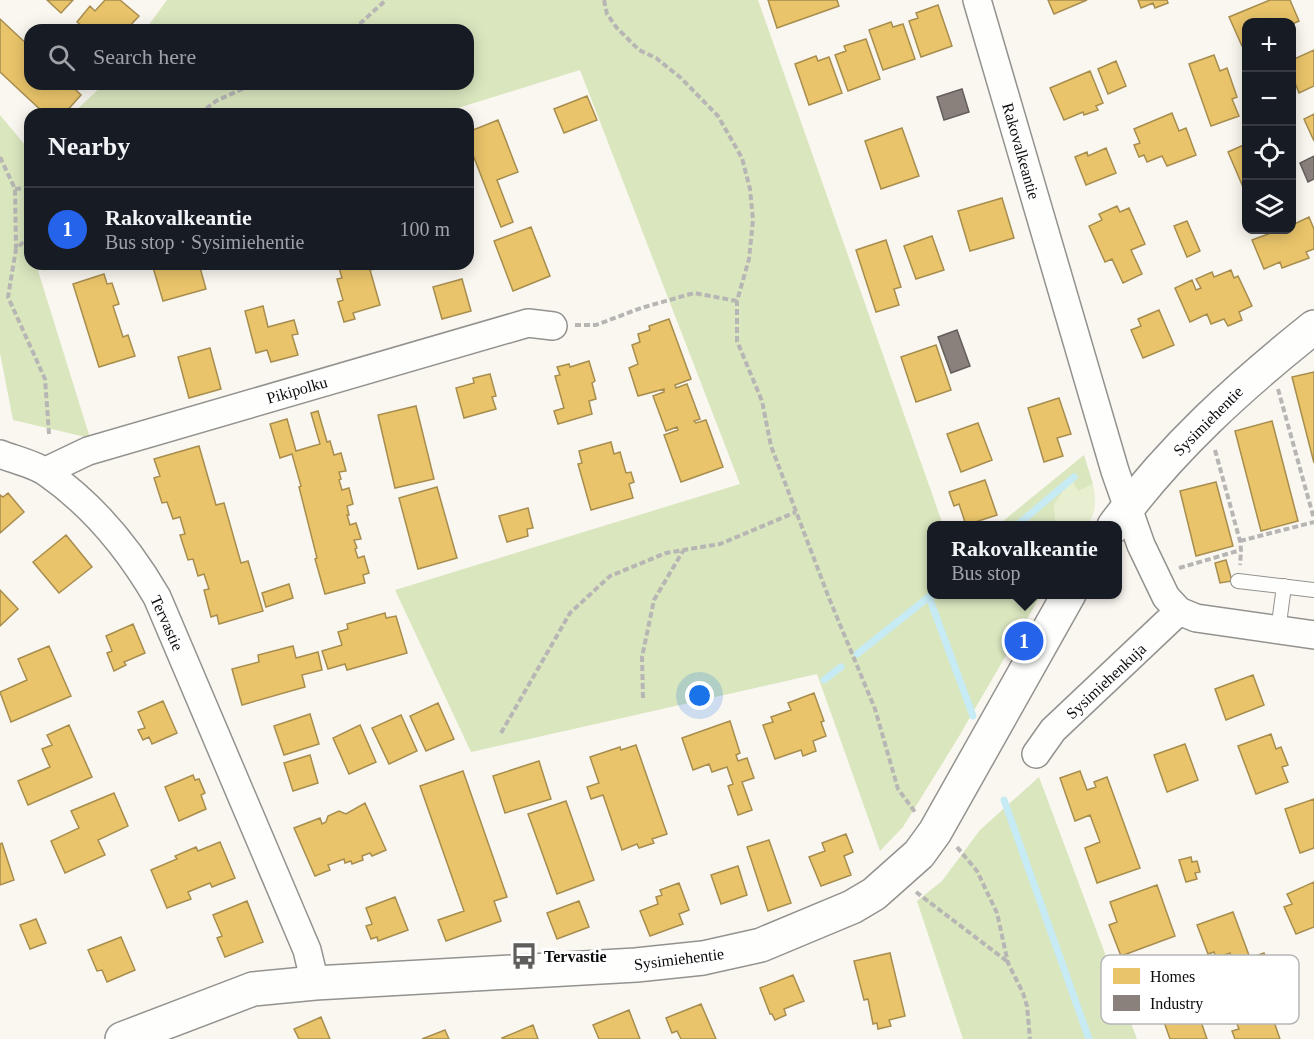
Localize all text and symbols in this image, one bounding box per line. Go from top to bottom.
map controls [1242,18,1296,234]
button: + [1242,18,1296,72]
search box [24,24,474,90]
icon: search [45,41,78,74]
text: Search here [93,44,196,69]
button: − [1242,72,1296,126]
street label: Rakovalkeantie [999,101,1043,201]
button: locate [1242,126,1296,180]
text: Nearby [48,132,130,161]
button: layers [1242,180,1296,234]
text: Rakovalkeantie [105,205,252,230]
text: 1 [63,218,73,240]
text: 100 m [399,218,450,240]
text: Bus stop · Sysimiehentie [105,231,304,253]
street label: Pikipolku [265,373,330,408]
street label: Sysimiehentie [1170,383,1247,460]
popup [927,521,1122,599]
text: Rakovalkeantie [951,536,1098,561]
text: Bus stop [951,562,1021,584]
street label: Tervastie [147,593,187,653]
pin: 1 [1004,618,1044,664]
street label: Sysimiehenkuja [1063,640,1150,723]
your location [685,681,714,710]
bus stop icon: Tervastie [509,941,539,971]
street label: Sysimiehentie [633,945,725,974]
place label: Tervastie [544,948,607,965]
legend [1101,955,1299,1024]
text: Homes [1150,968,1195,985]
text: Industry [1150,995,1203,1013]

